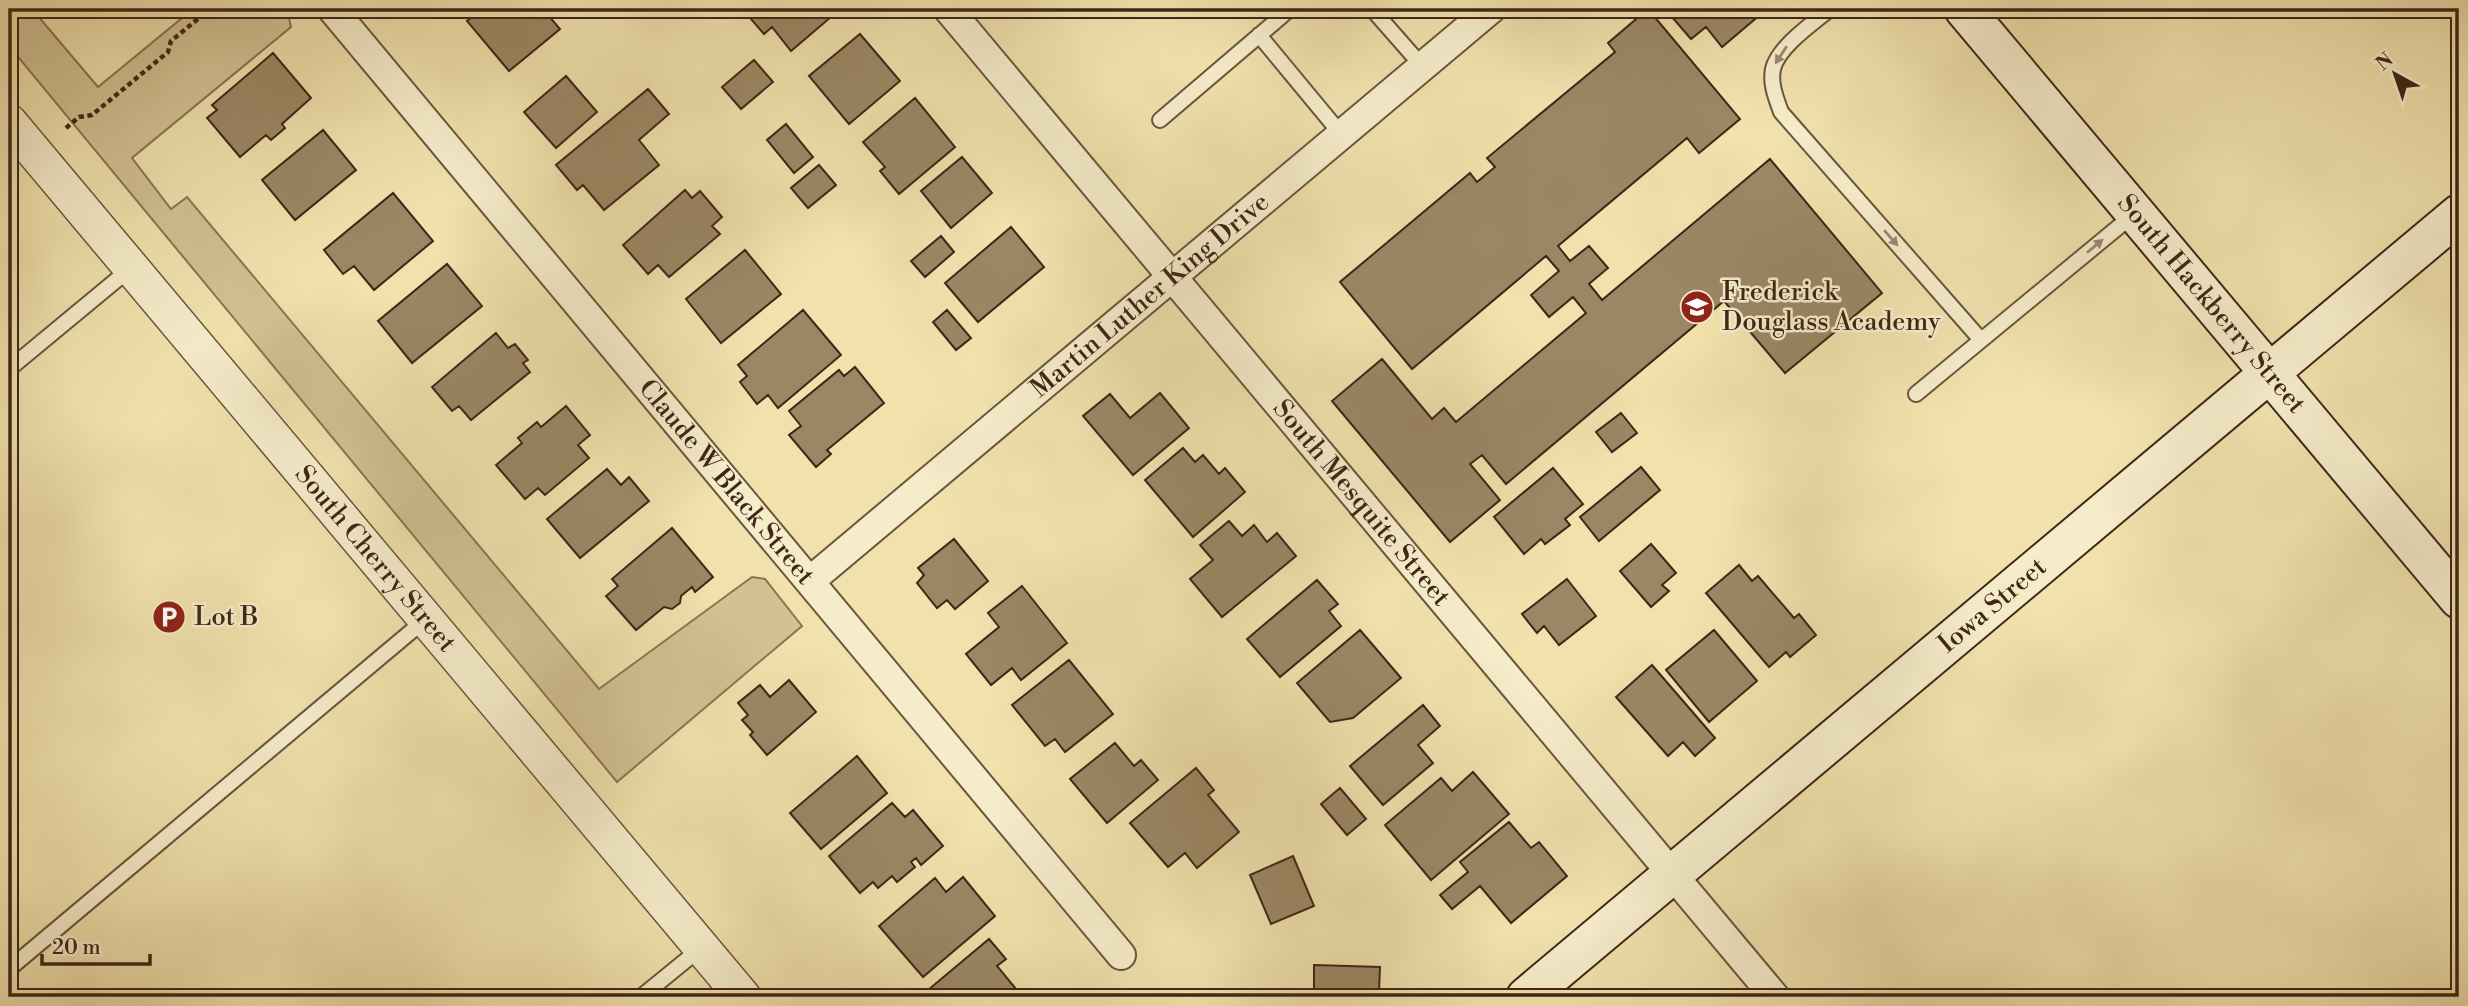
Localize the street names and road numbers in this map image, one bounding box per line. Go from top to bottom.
street label: Martin Luther King Drive [1024,186,1276,405]
street label: South Hackberry Street [2110,188,2312,420]
street label: Claude W Black Street [632,373,821,591]
street label: South Mesquite Street [1266,393,1457,613]
street label: South Cherry Street [288,459,463,659]
street label: Iowa Street [1932,551,2053,660]

